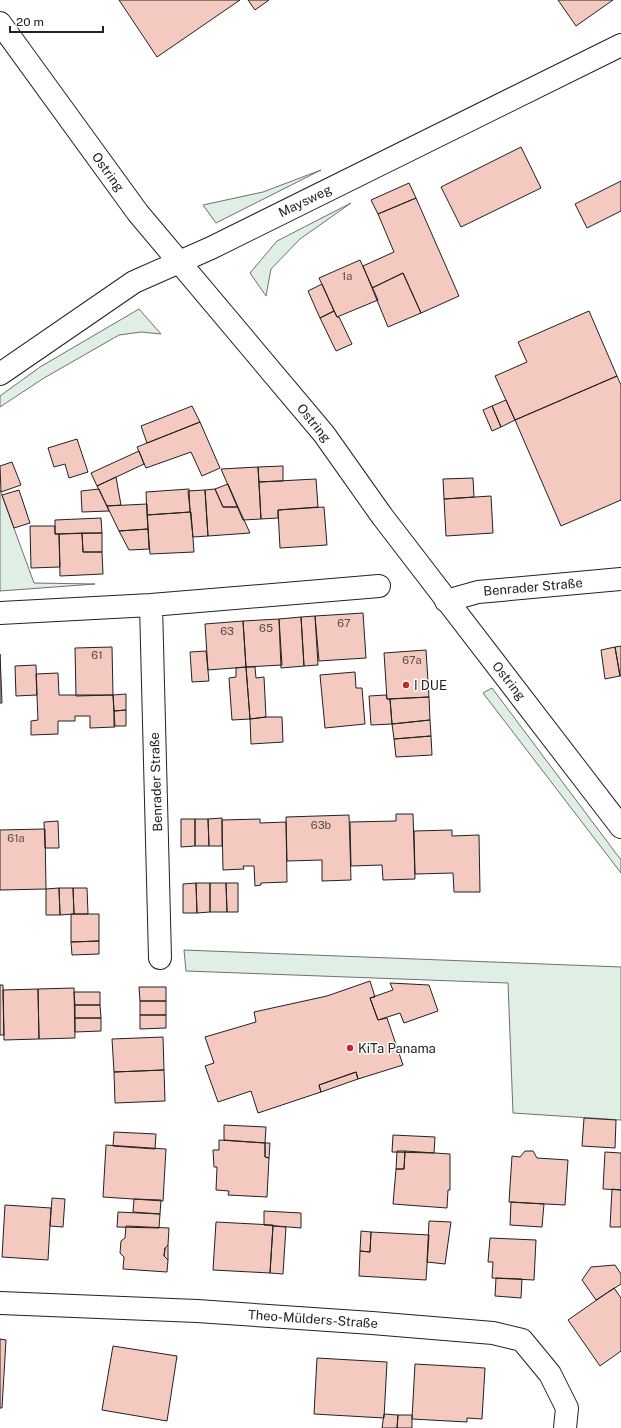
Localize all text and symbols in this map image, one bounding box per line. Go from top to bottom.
scale bar [10,8,103,34]
text: 20 m [16,15,44,29]
street label: Ostring [89,149,127,195]
street label: Maysweg [276,182,334,220]
house number: 1a [342,270,352,282]
street label: Ostring [294,401,334,445]
street label: Benrader Straße [483,575,583,599]
house number: 67 [337,617,351,629]
house number: 65 [259,622,273,634]
house number: 63 [220,625,234,637]
house number: 61 [91,649,103,661]
house number: 67a [402,654,422,666]
street label: Ostring [489,659,529,703]
place label: I DUE [414,678,447,693]
marker: I DUE [401,680,411,690]
street label: Benrader Straße [147,732,165,832]
house number: 63b [311,819,332,831]
house number: 61a [7,832,25,844]
place label: KiTa Panama [358,1041,436,1056]
marker: KiTa Panama [345,1043,355,1053]
street label: Theo-Mülders-Straße [248,1307,378,1331]

